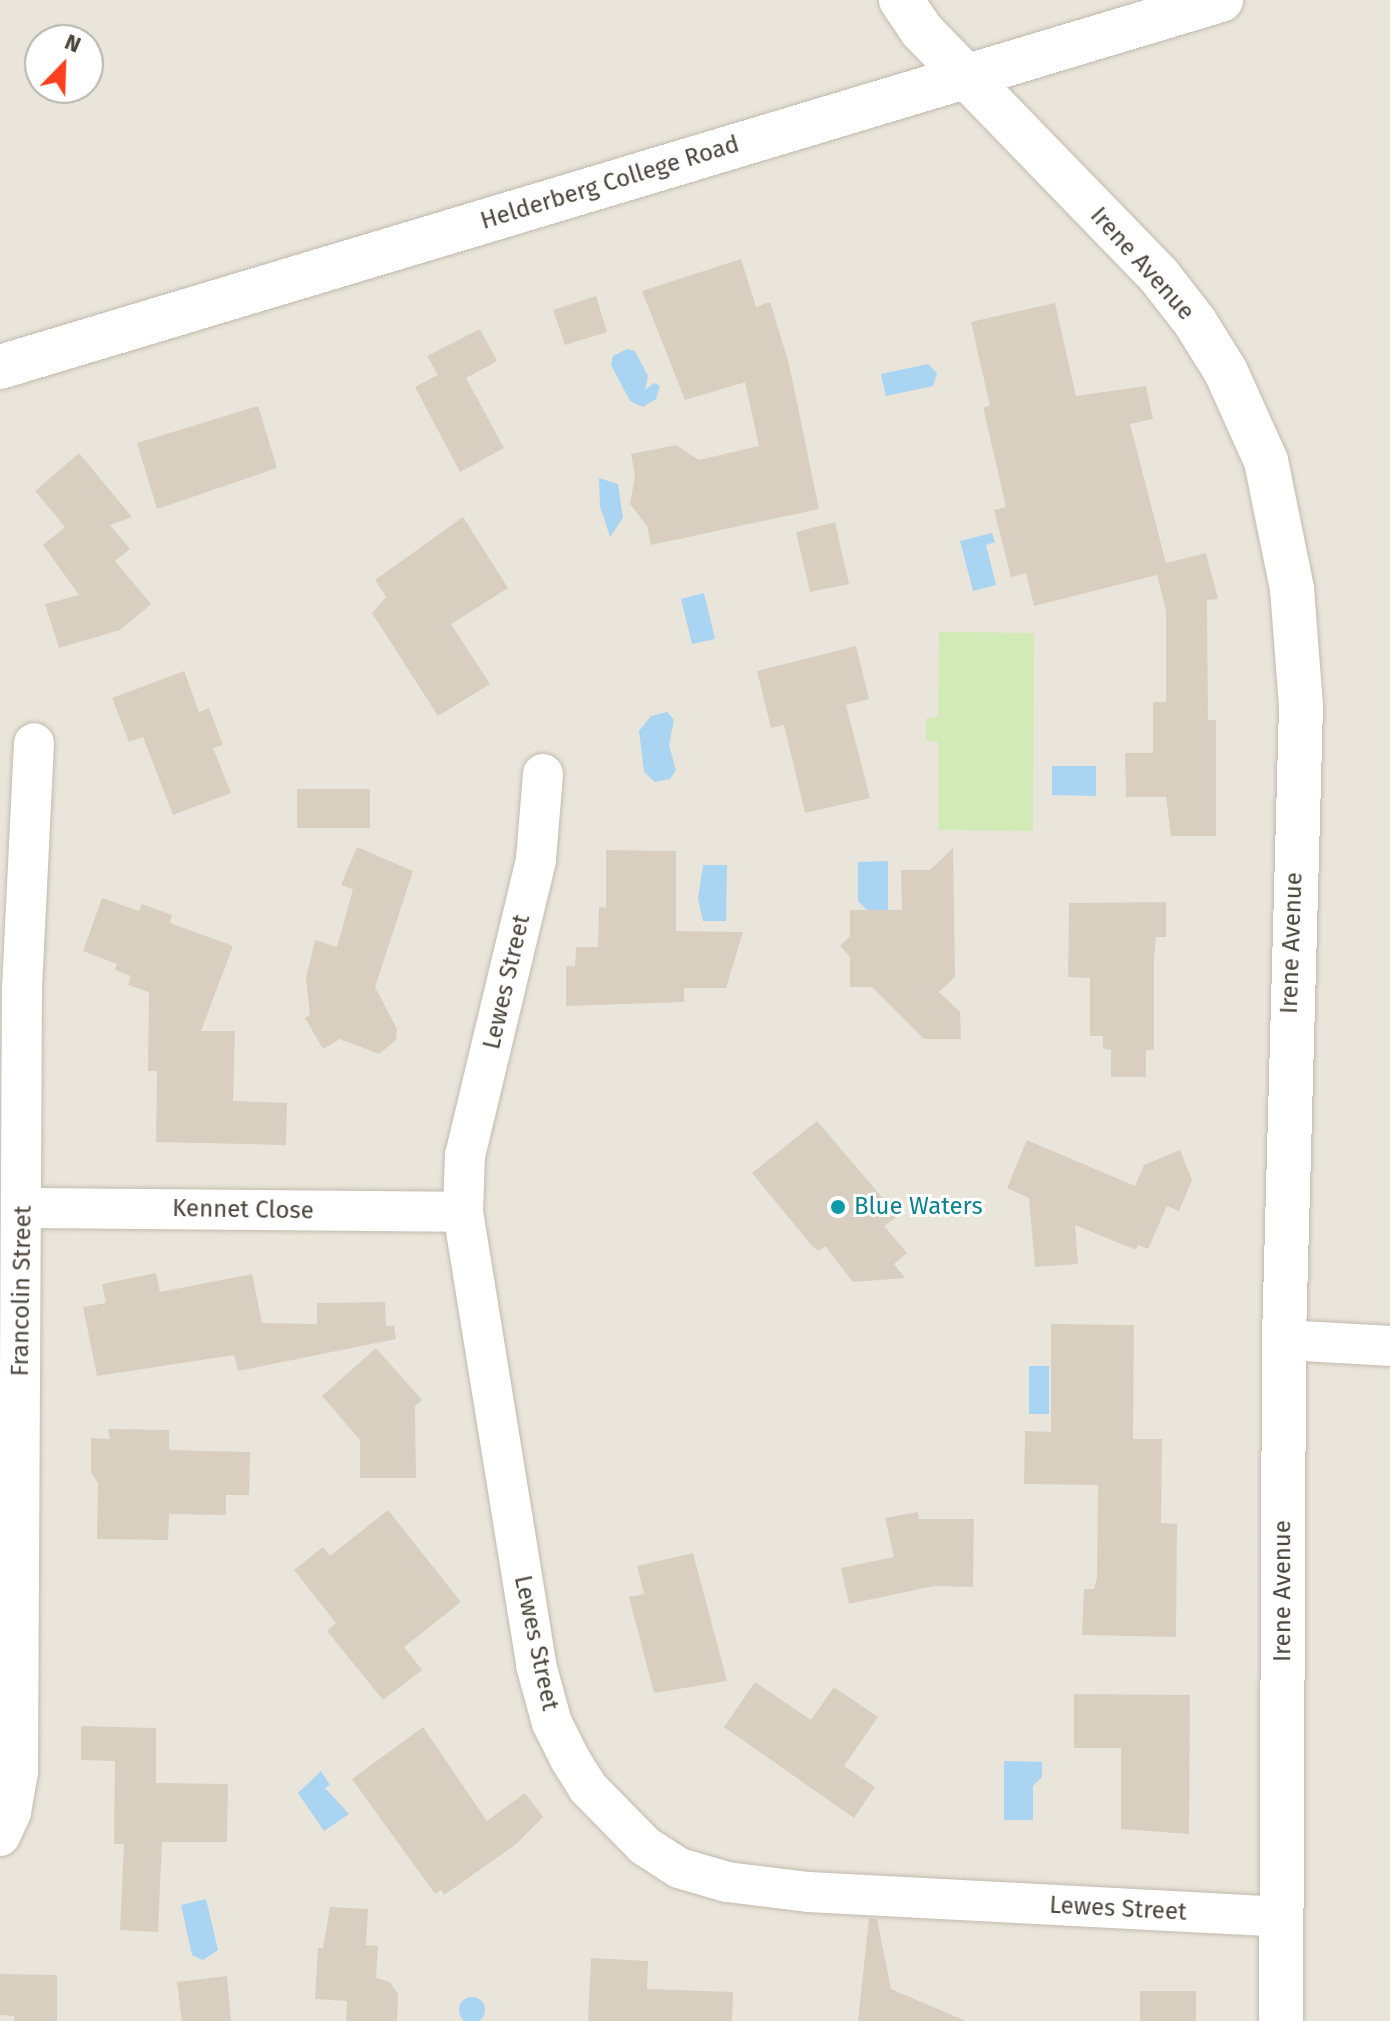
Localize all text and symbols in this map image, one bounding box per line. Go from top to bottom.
north arrow [24,24,104,104]
text: N [61,28,85,59]
street label: Helderberg College Road [477,130,743,236]
street label: Irene Avenue [1084,202,1200,326]
street label: Irene Avenue [1275,872,1309,1014]
street label: Lewes Street [478,912,536,1052]
place label: Blue Waters [854,1193,983,1221]
street label: Kennet Close [172,1194,314,1226]
marker: Blue Waters [829,1198,847,1216]
street label: Francolin Street [6,1205,38,1377]
street label: Irene Avenue [1269,1520,1297,1662]
street label: Lewes Street [508,1573,564,1713]
street label: Lewes Street [1049,1891,1187,1927]

